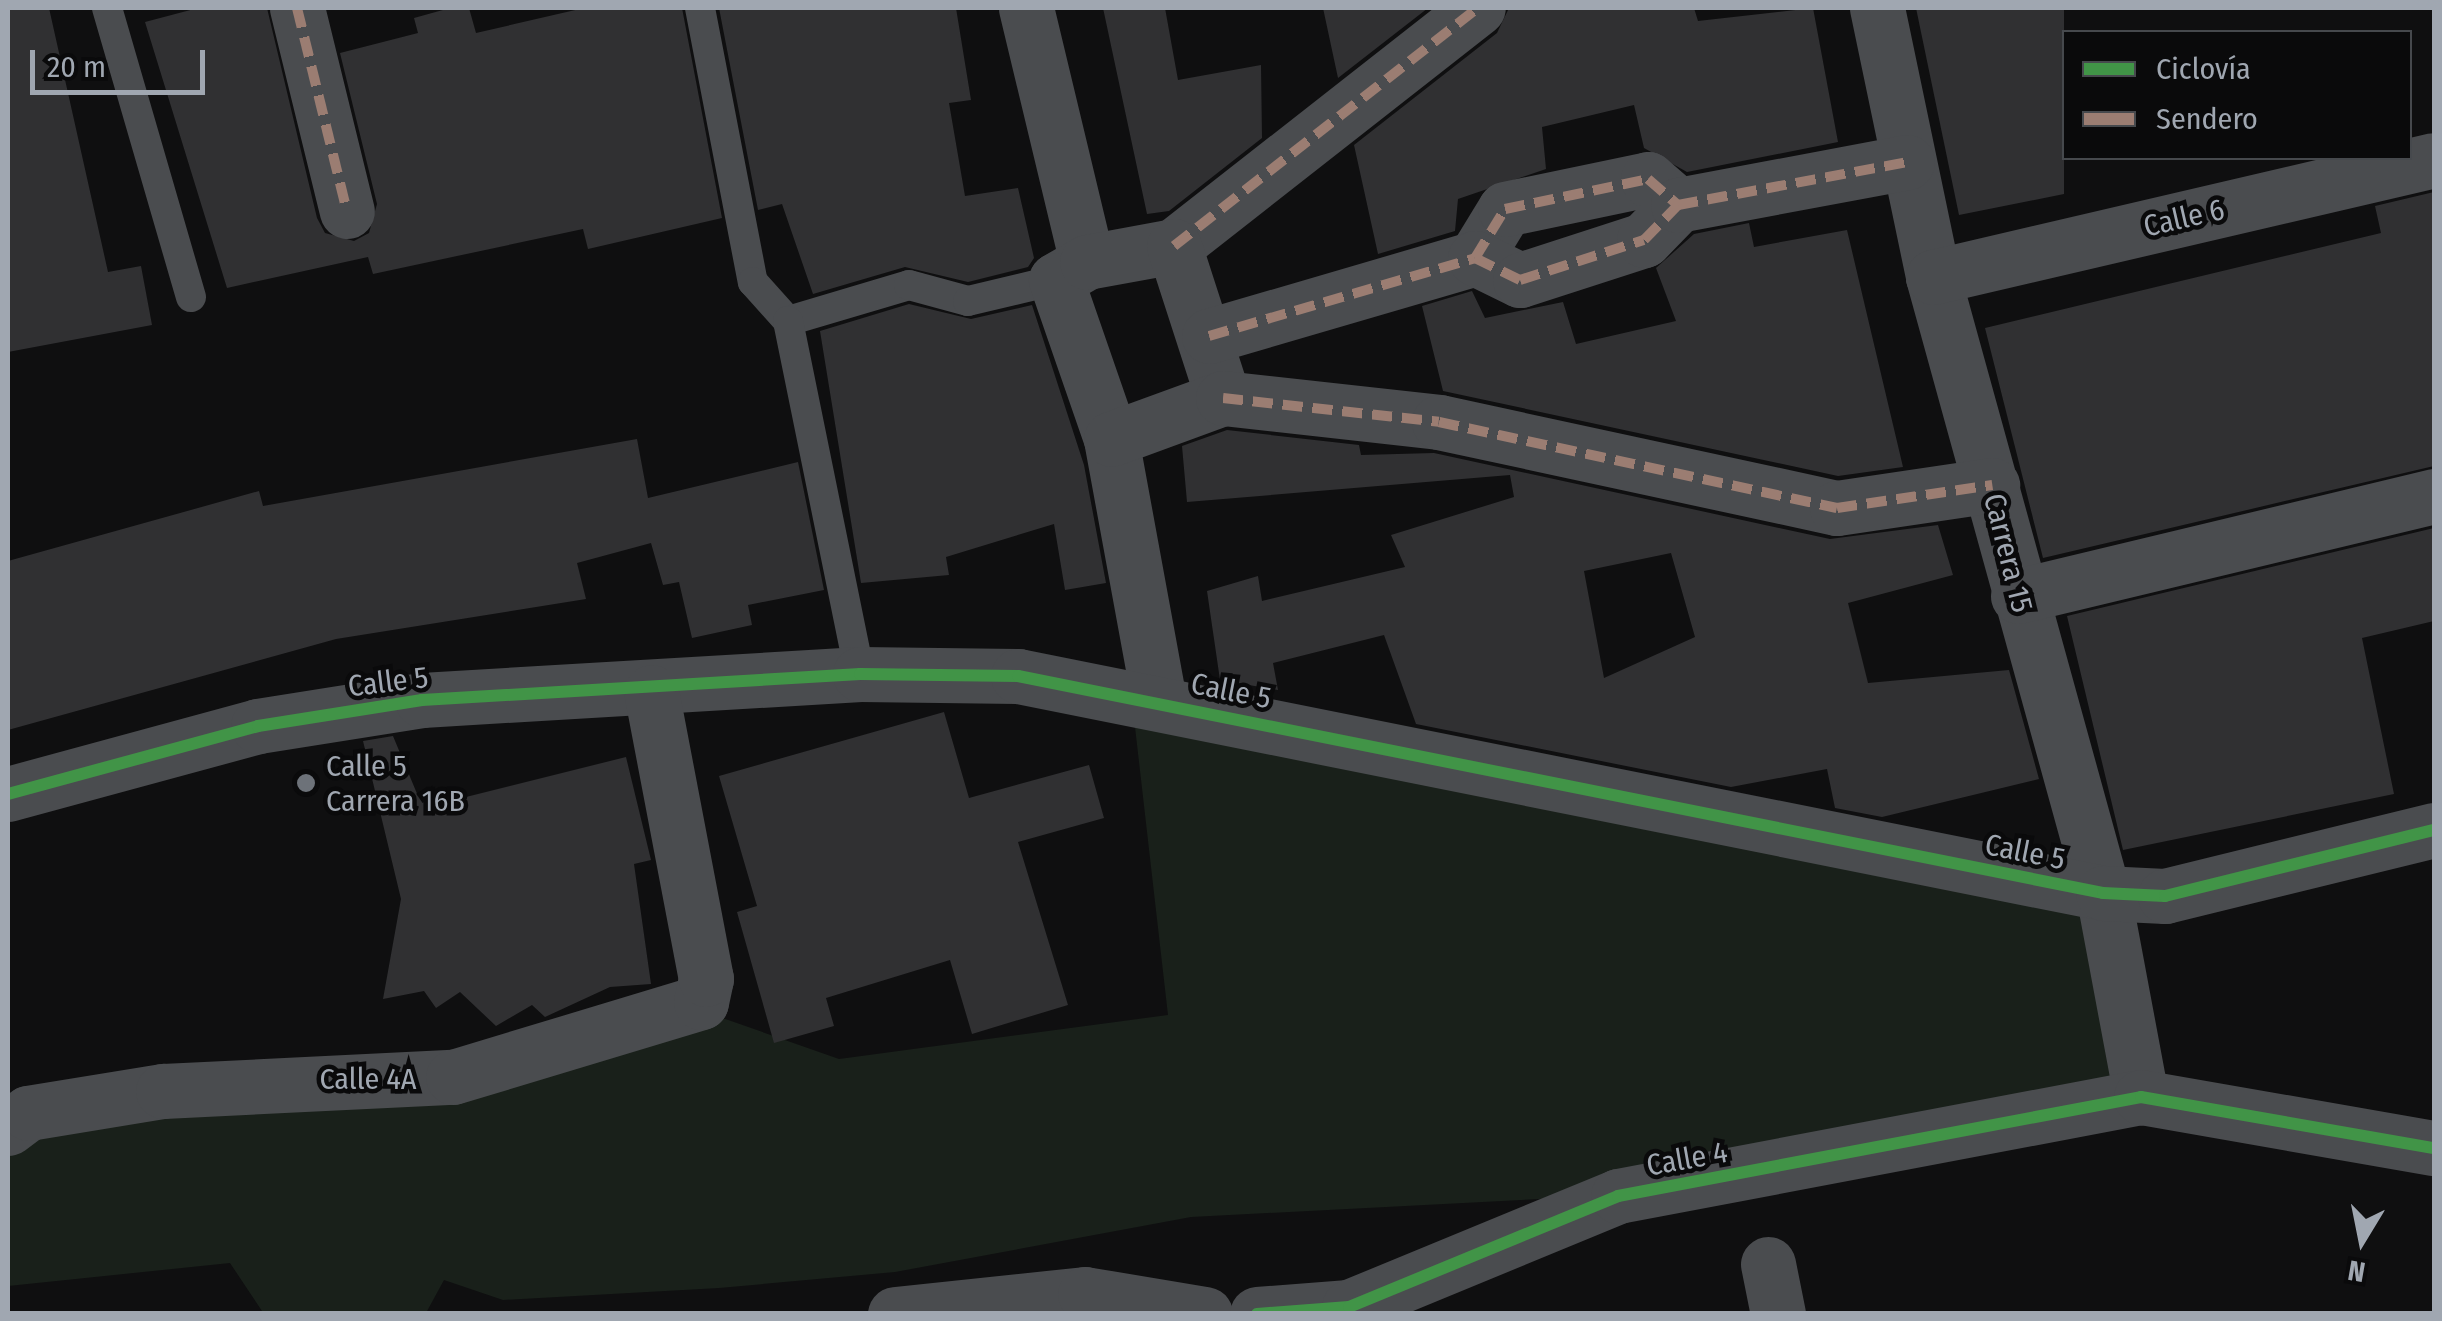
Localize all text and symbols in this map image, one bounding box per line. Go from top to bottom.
scale bar [35,30,210,92]
legend [2062,30,2412,160]
text: 20 m [47,49,106,85]
text: Ciclovía [2156,51,2251,87]
text: Sendero [2156,101,2258,137]
street label: Calle 6 [2140,191,2228,245]
street label: Carrera 15 [1976,490,2040,616]
street label: Calle 5 [346,659,430,705]
street label: Calle 5 [1188,666,1274,716]
place label: Calle 5 Carrera 16B [326,748,465,818]
marker: Calle 5 Carrera 16B [295,772,317,794]
street label: Calle 5 [1982,827,2068,877]
street label: Calle 4A [319,1061,417,1097]
street label: Calle 4 [1644,1134,1730,1184]
north arrow [2312,1191,2412,1291]
text: N [2346,1253,2368,1289]

